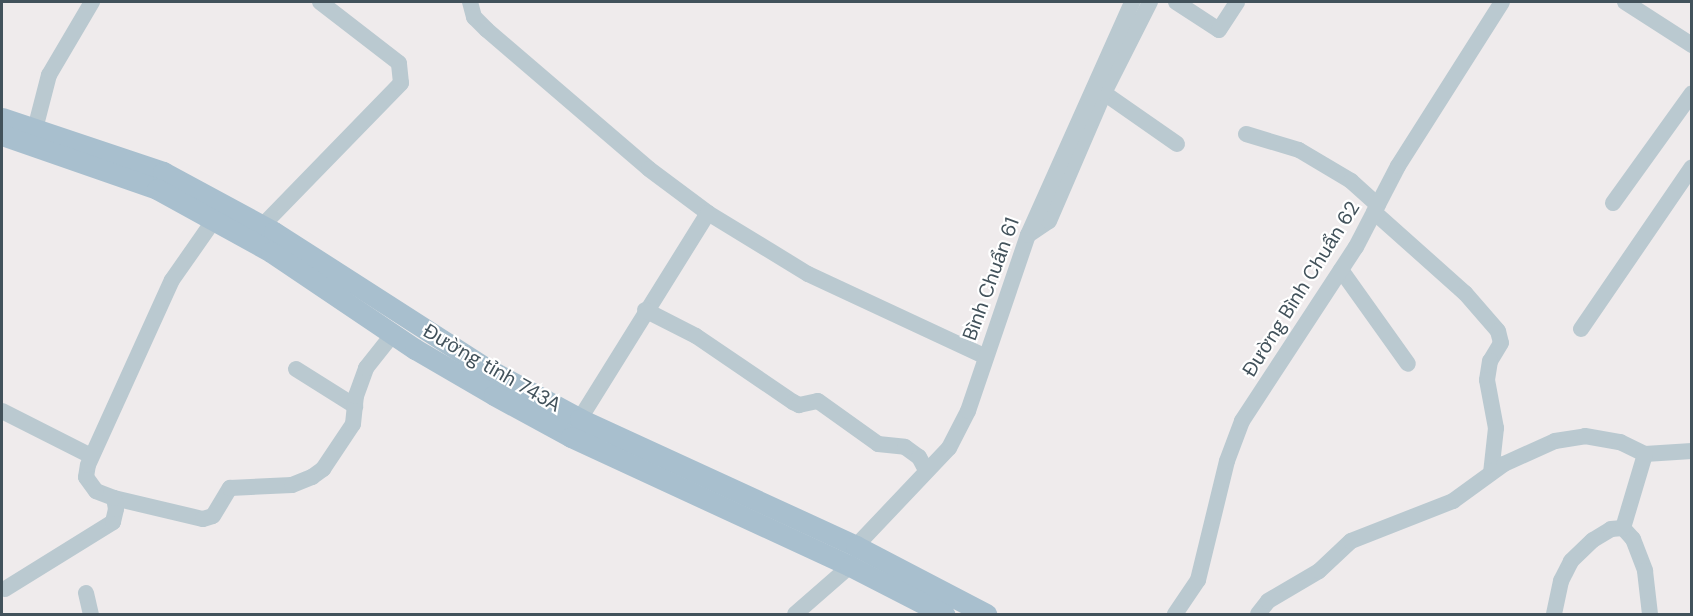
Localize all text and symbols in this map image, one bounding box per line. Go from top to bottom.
street label: Đường Bình Chuẩn 62 [1237,197,1365,381]
street label: Bình Chuẩn 61 [958,214,1024,344]
street label: Đường tỉnh 743A [419,319,565,417]

